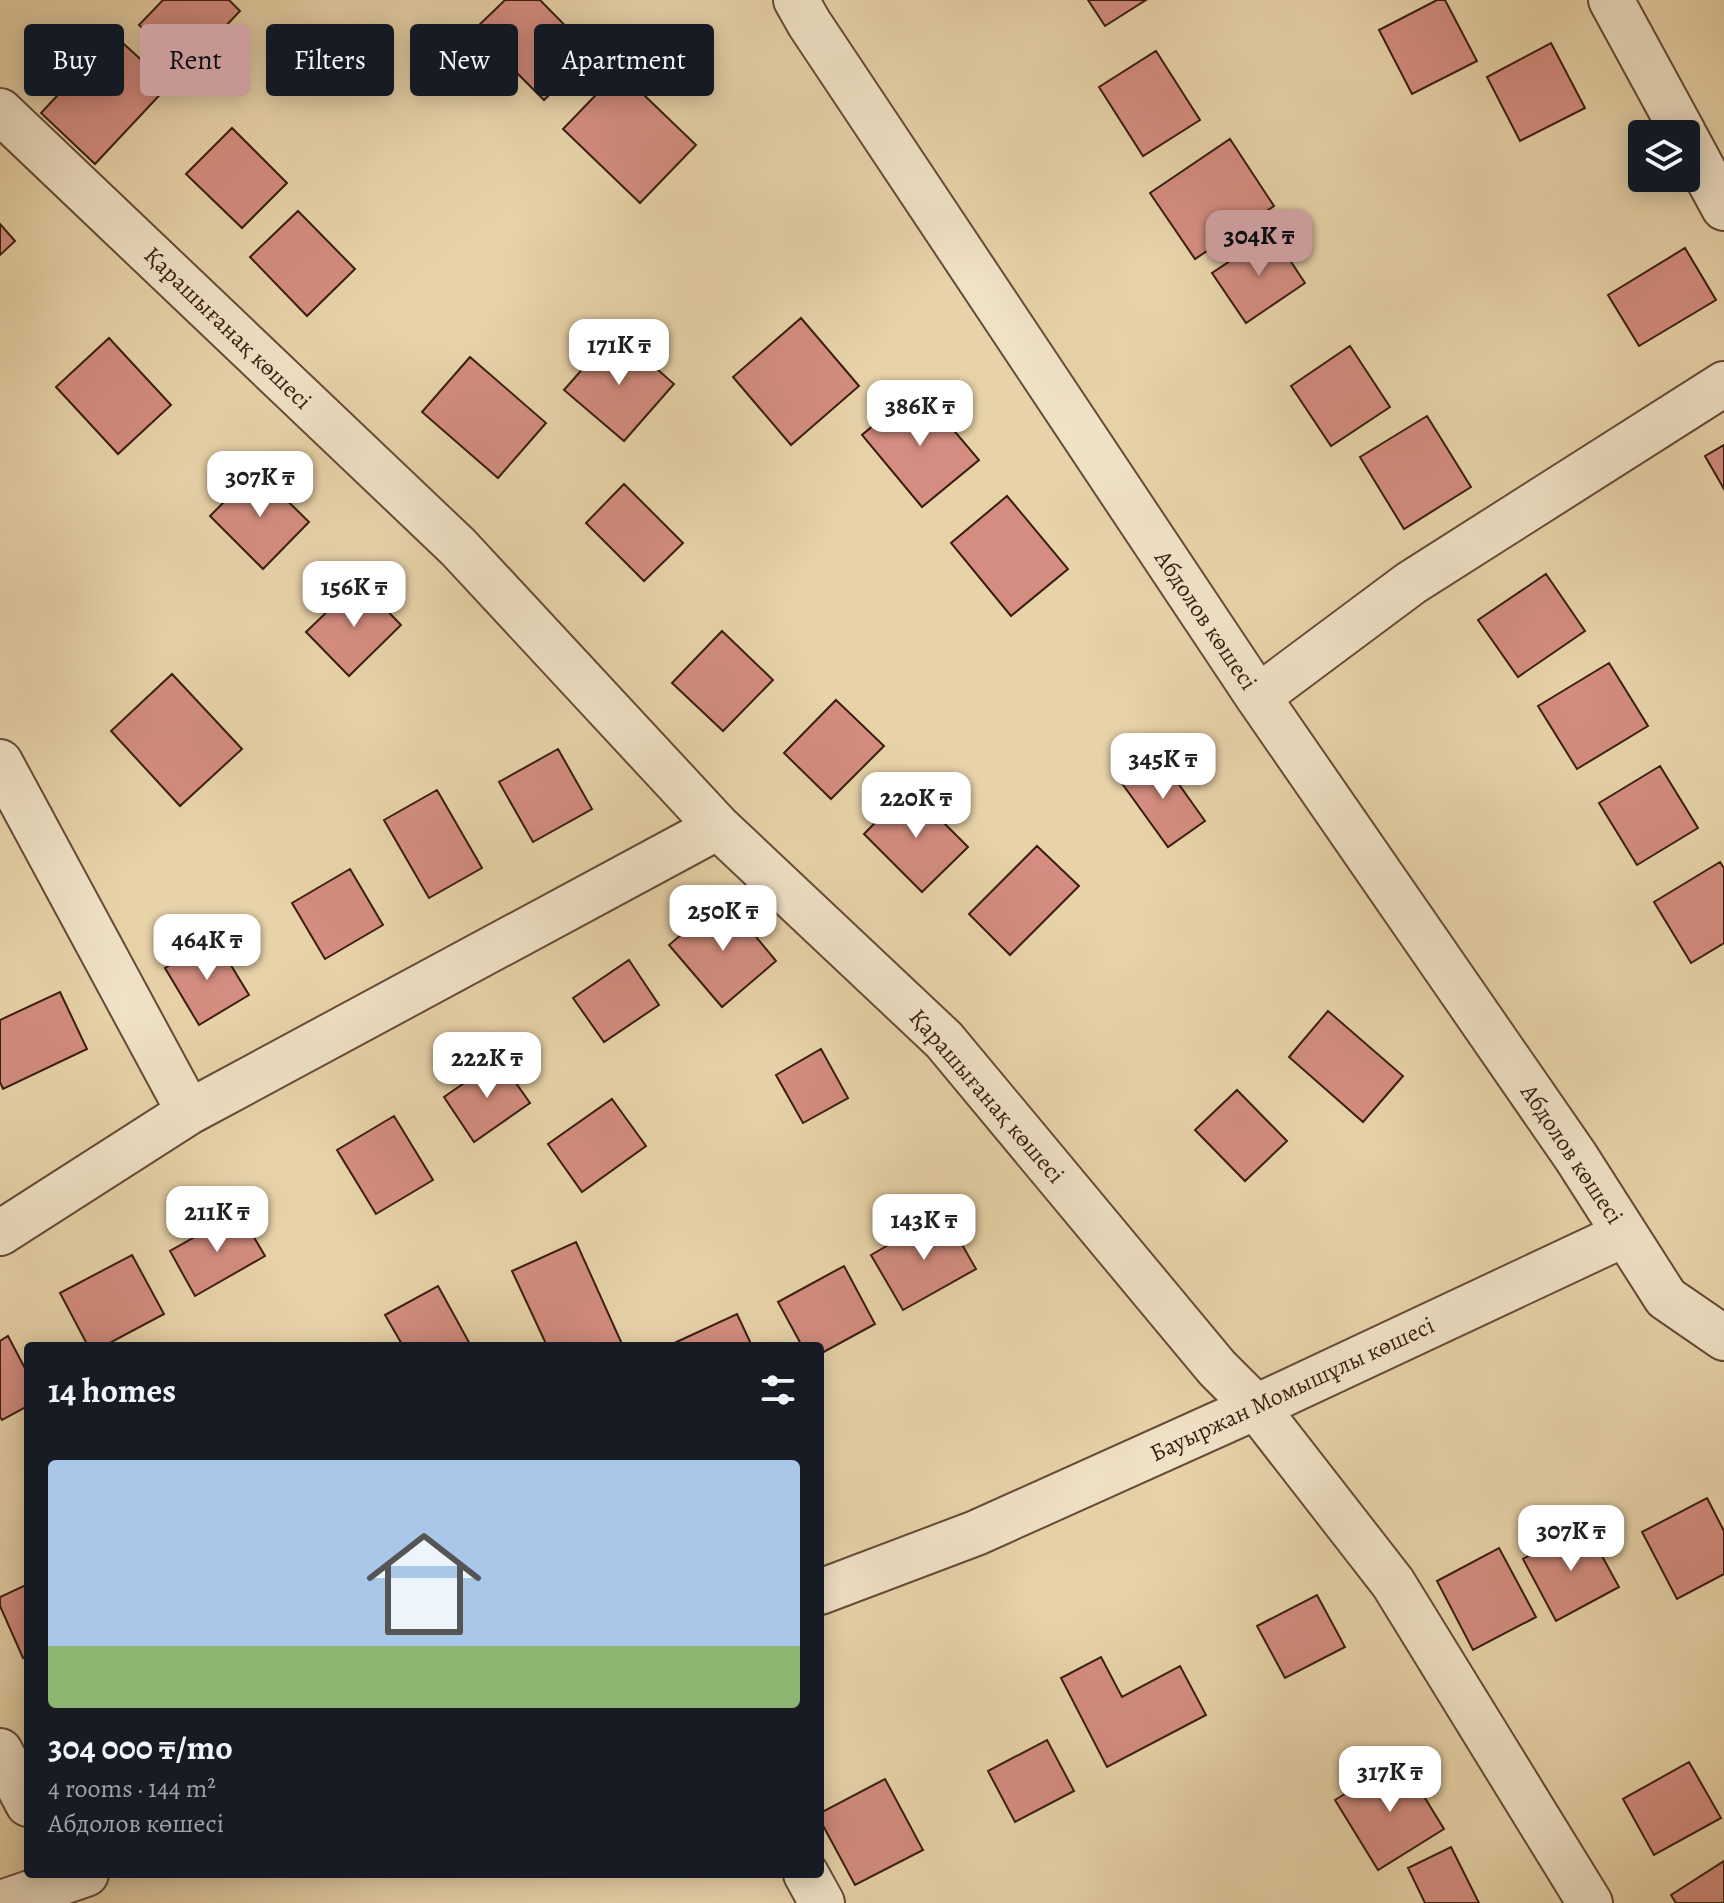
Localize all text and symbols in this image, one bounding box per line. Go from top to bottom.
chip: Buy [24,24,124,96]
chip: Rent [140,24,250,96]
chip: Filters [266,24,394,96]
chip: New [410,24,518,96]
chip: Apartment [534,24,714,96]
map controls [1628,120,1700,192]
button: layers [1628,120,1700,192]
pin: 304K ₸ [1194,210,1324,278]
text: 304K ₸ [1224,218,1294,253]
street label: Қарашығанақ көшесі [137,240,319,416]
pin: 171K ₸ [554,319,684,387]
text: 171K ₸ [587,327,651,362]
pin: 386K ₸ [855,380,985,448]
text: 386K ₸ [885,388,955,423]
pin: 307K ₸ [195,451,325,519]
text: 307K ₸ [225,459,295,494]
street label: Абдолов көшесі [1147,543,1265,696]
pin: 156K ₸ [289,561,419,629]
text: 156K ₸ [321,569,387,604]
pin: 345K ₸ [1098,733,1228,801]
text: 345K ₸ [1129,741,1197,776]
pin: 220K ₸ [851,772,981,840]
text: 220K ₸ [880,780,952,815]
pin: 250K ₸ [658,885,788,953]
text: 250K ₸ [687,893,759,928]
pin: 464K ₸ [142,914,272,982]
text: 464K ₸ [172,922,242,957]
street label: Қарашығанақ көшесі [902,1002,1072,1190]
pin: 222K ₸ [422,1032,552,1100]
text: 222K ₸ [451,1040,523,1075]
street label: Абдолов көшесі [1513,1077,1631,1230]
pin: 211K ₸ [152,1186,282,1254]
text: 211K ₸ [184,1194,250,1229]
pin: 143K ₸ [859,1194,989,1262]
text: 143K ₸ [890,1202,958,1237]
street label: Бауыржан Момышұлы көшесі [1145,1309,1439,1469]
text: 14 homes [48,1367,176,1414]
icon: filters [756,1368,800,1412]
pin: 307K ₸ [1506,1505,1636,1573]
icon: home [352,1512,496,1656]
text: 307K ₸ [1536,1513,1606,1548]
text: 304 000 ₸/mo [48,1724,233,1771]
pin: 317K ₸ [1325,1746,1455,1814]
text: 317K ₸ [1357,1754,1423,1789]
text: 4 rooms · 144 m² [48,1771,216,1806]
text: Абдолов көшесі [48,1806,224,1841]

